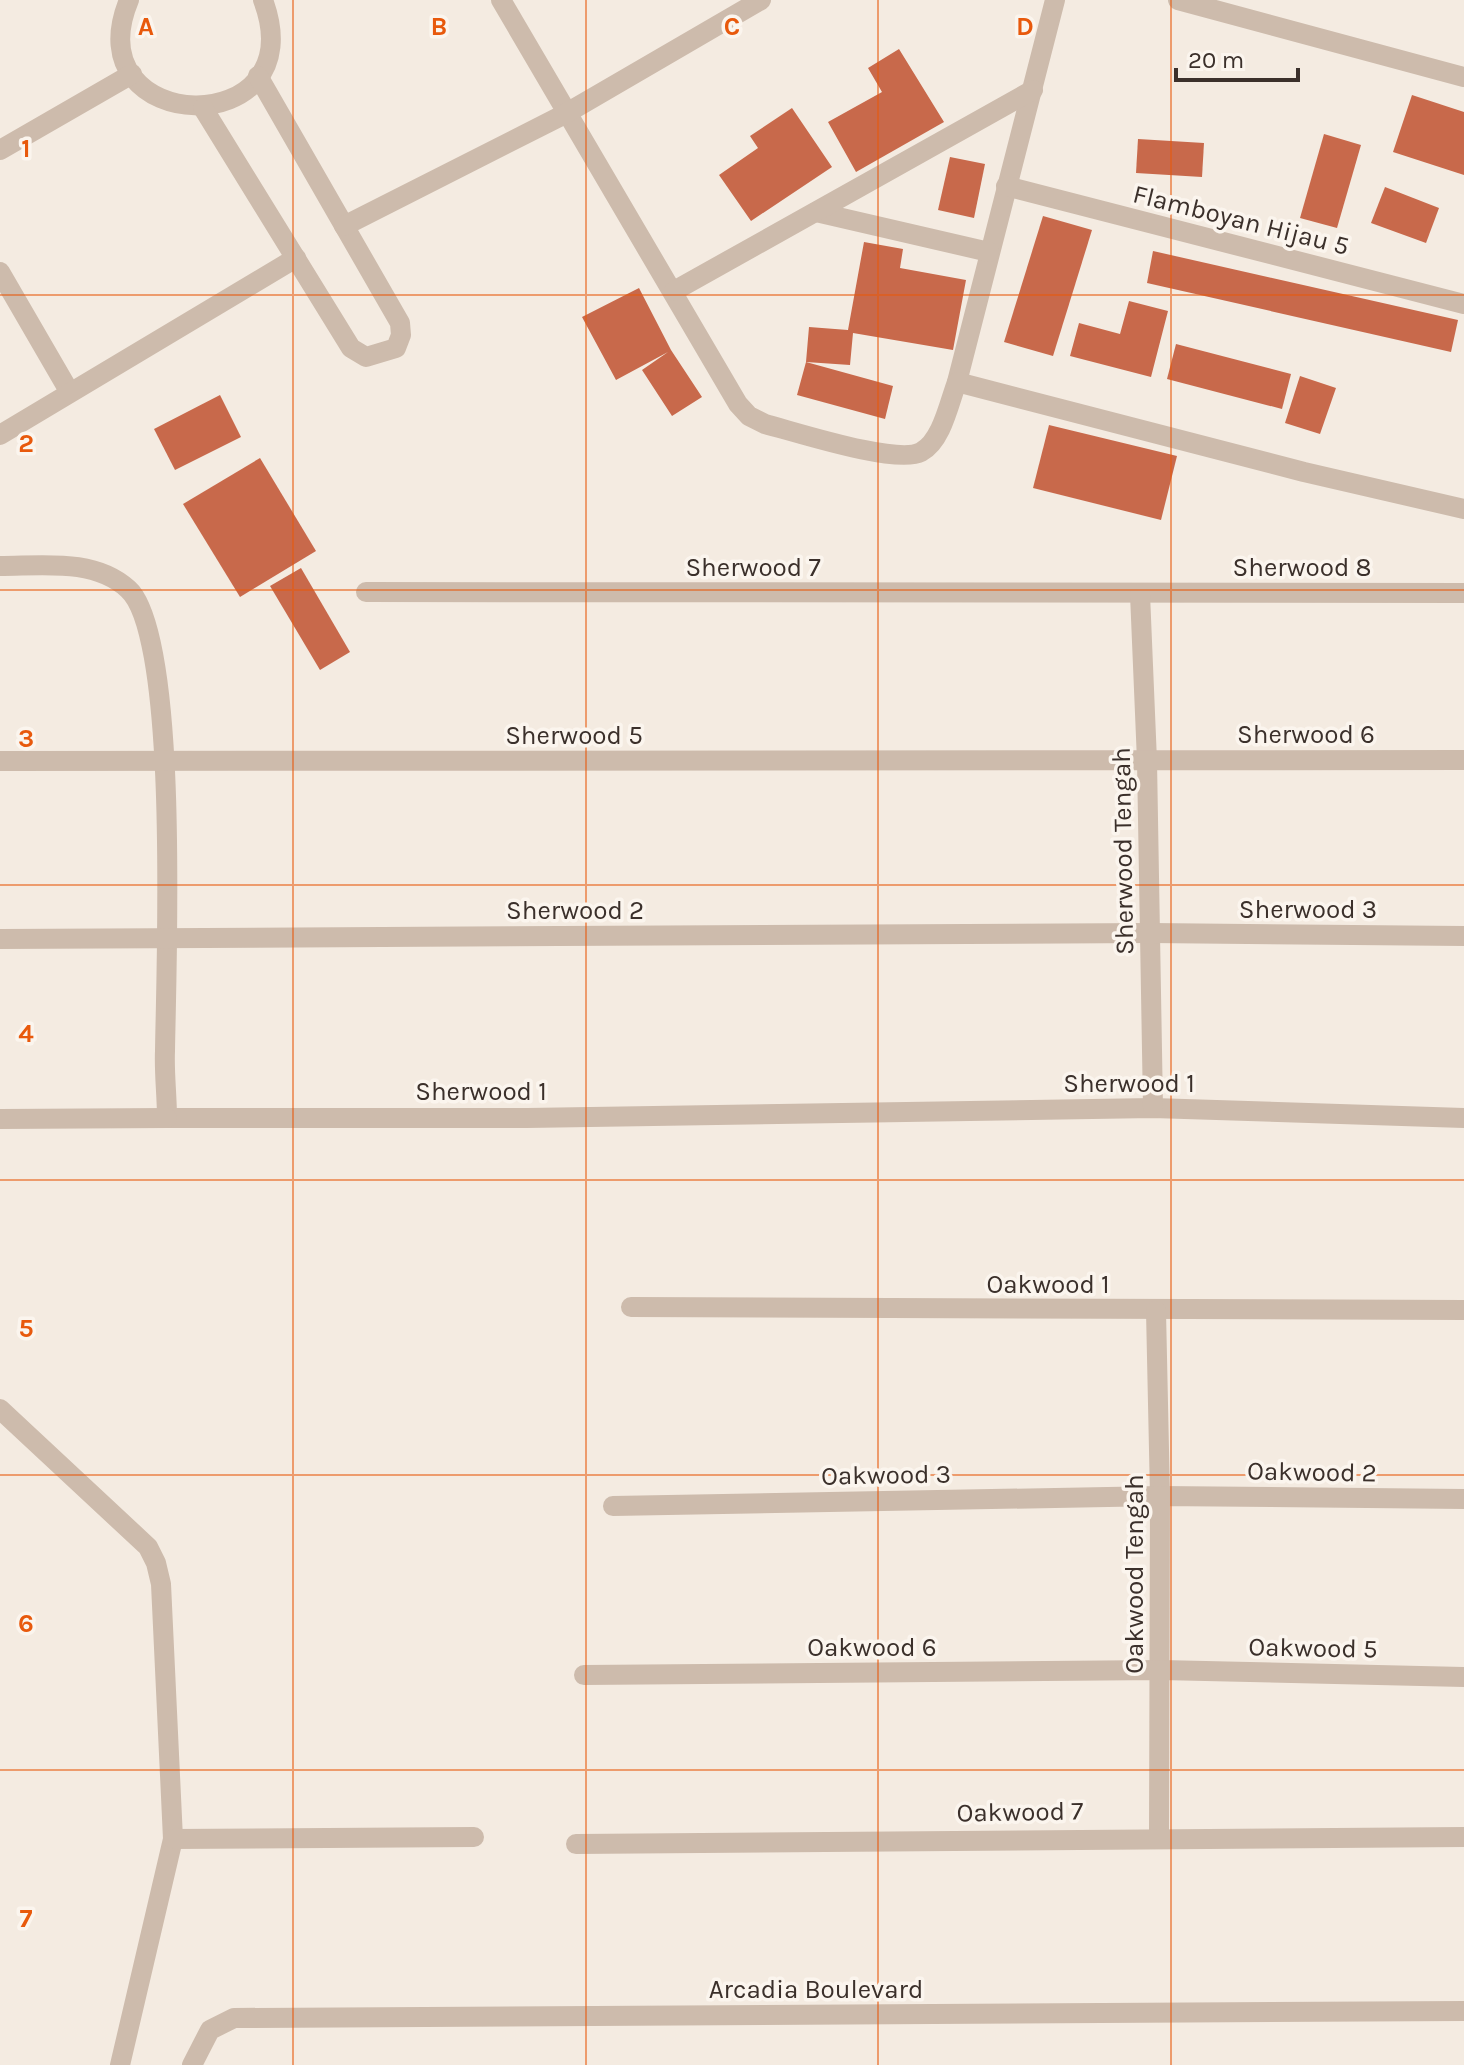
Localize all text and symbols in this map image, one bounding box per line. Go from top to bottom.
text: A [138,11,154,42]
text: B [431,11,447,42]
text: C [724,11,740,42]
text: D [1016,11,1034,42]
scale bar [1176,32,1298,82]
text: 20 m [1188,46,1244,74]
text: 1 [21,133,31,164]
street label: Flamboyan Hijau 5 [1130,178,1352,262]
text: 2 [18,428,34,459]
street label: Sherwood 7 [685,552,821,583]
street label: Sherwood 8 [1233,552,1371,583]
street label: Sherwood 6 [1237,719,1375,750]
street label: Sherwood 5 [505,720,643,751]
text: 3 [18,723,34,754]
street label: Sherwood Tengah [1106,747,1140,955]
street label: Sherwood 3 [1239,894,1377,925]
street label: Sherwood 2 [506,895,644,926]
text: 4 [18,1018,34,1049]
street label: Sherwood 1 [1063,1068,1195,1099]
street label: Sherwood 1 [415,1076,547,1107]
street label: Oakwood 1 [986,1269,1110,1300]
text: 5 [18,1313,34,1344]
street label: Oakwood 2 [1247,1455,1377,1489]
street label: Oakwood 3 [821,1458,951,1492]
street label: Oakwood Tengah [1119,1474,1150,1674]
text: 6 [18,1608,34,1639]
street label: Oakwood 5 [1248,1631,1378,1665]
street label: Oakwood 6 [807,1632,937,1663]
street label: Oakwood 7 [956,1795,1084,1829]
text: 7 [20,1903,33,1934]
street label: Arcadia Boulevard [709,1974,923,2005]

